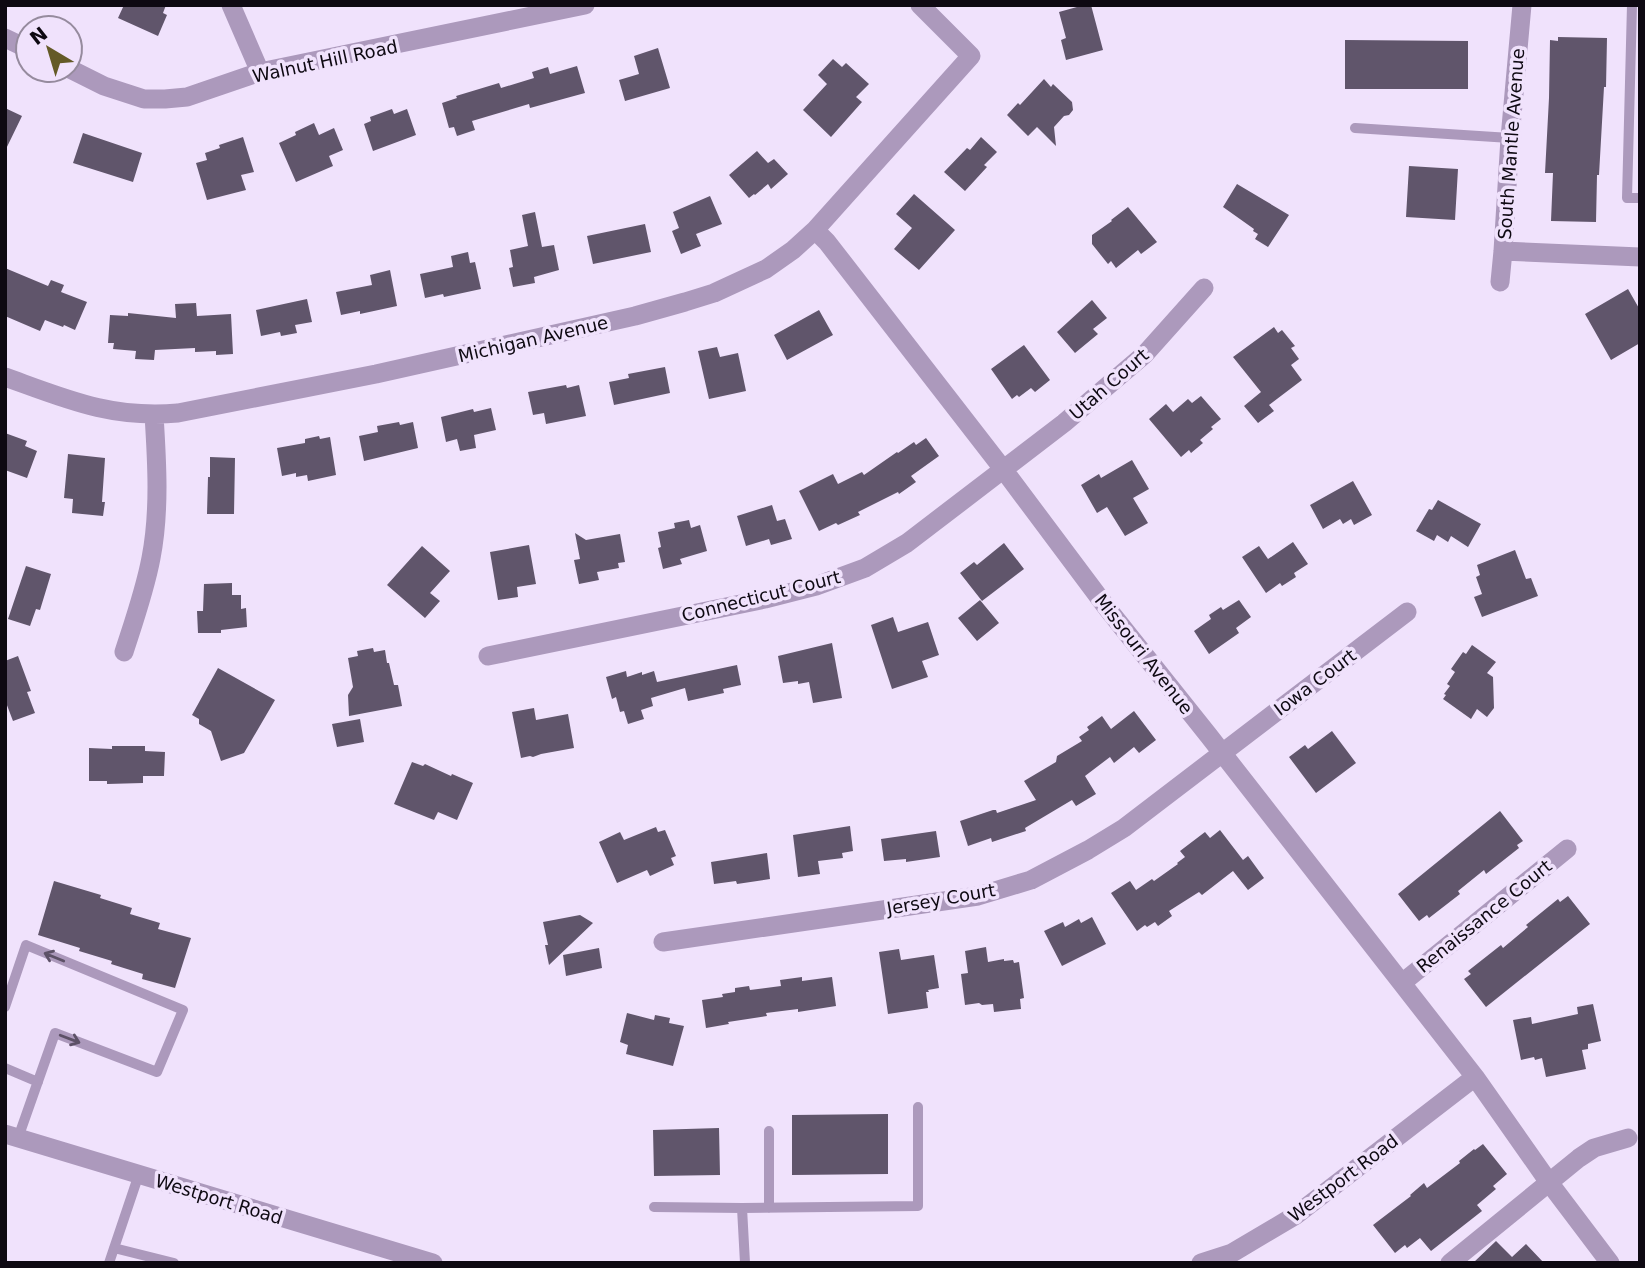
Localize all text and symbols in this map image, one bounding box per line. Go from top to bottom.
north arrow [14,14,84,84]
text: N [25,22,52,49]
street label: Walnut Hill Road [251,35,399,87]
street label: South Mantle Avenue [1494,48,1528,240]
street label: Michigan Avenue [456,312,610,366]
street label: Utah Court [1065,344,1153,424]
street label: Connecticut Court [679,566,843,626]
street label: Missouri Avenue [1091,590,1197,718]
street label: Iowa Court [1270,644,1360,720]
street label: Renaissance Court [1412,855,1556,977]
street label: Jersey Court [884,879,997,919]
one-way arrow [44,949,65,962]
one-way arrow [59,1033,80,1046]
street label: Westport Road [1284,1130,1402,1226]
street label: Westport Road [153,1170,285,1228]

